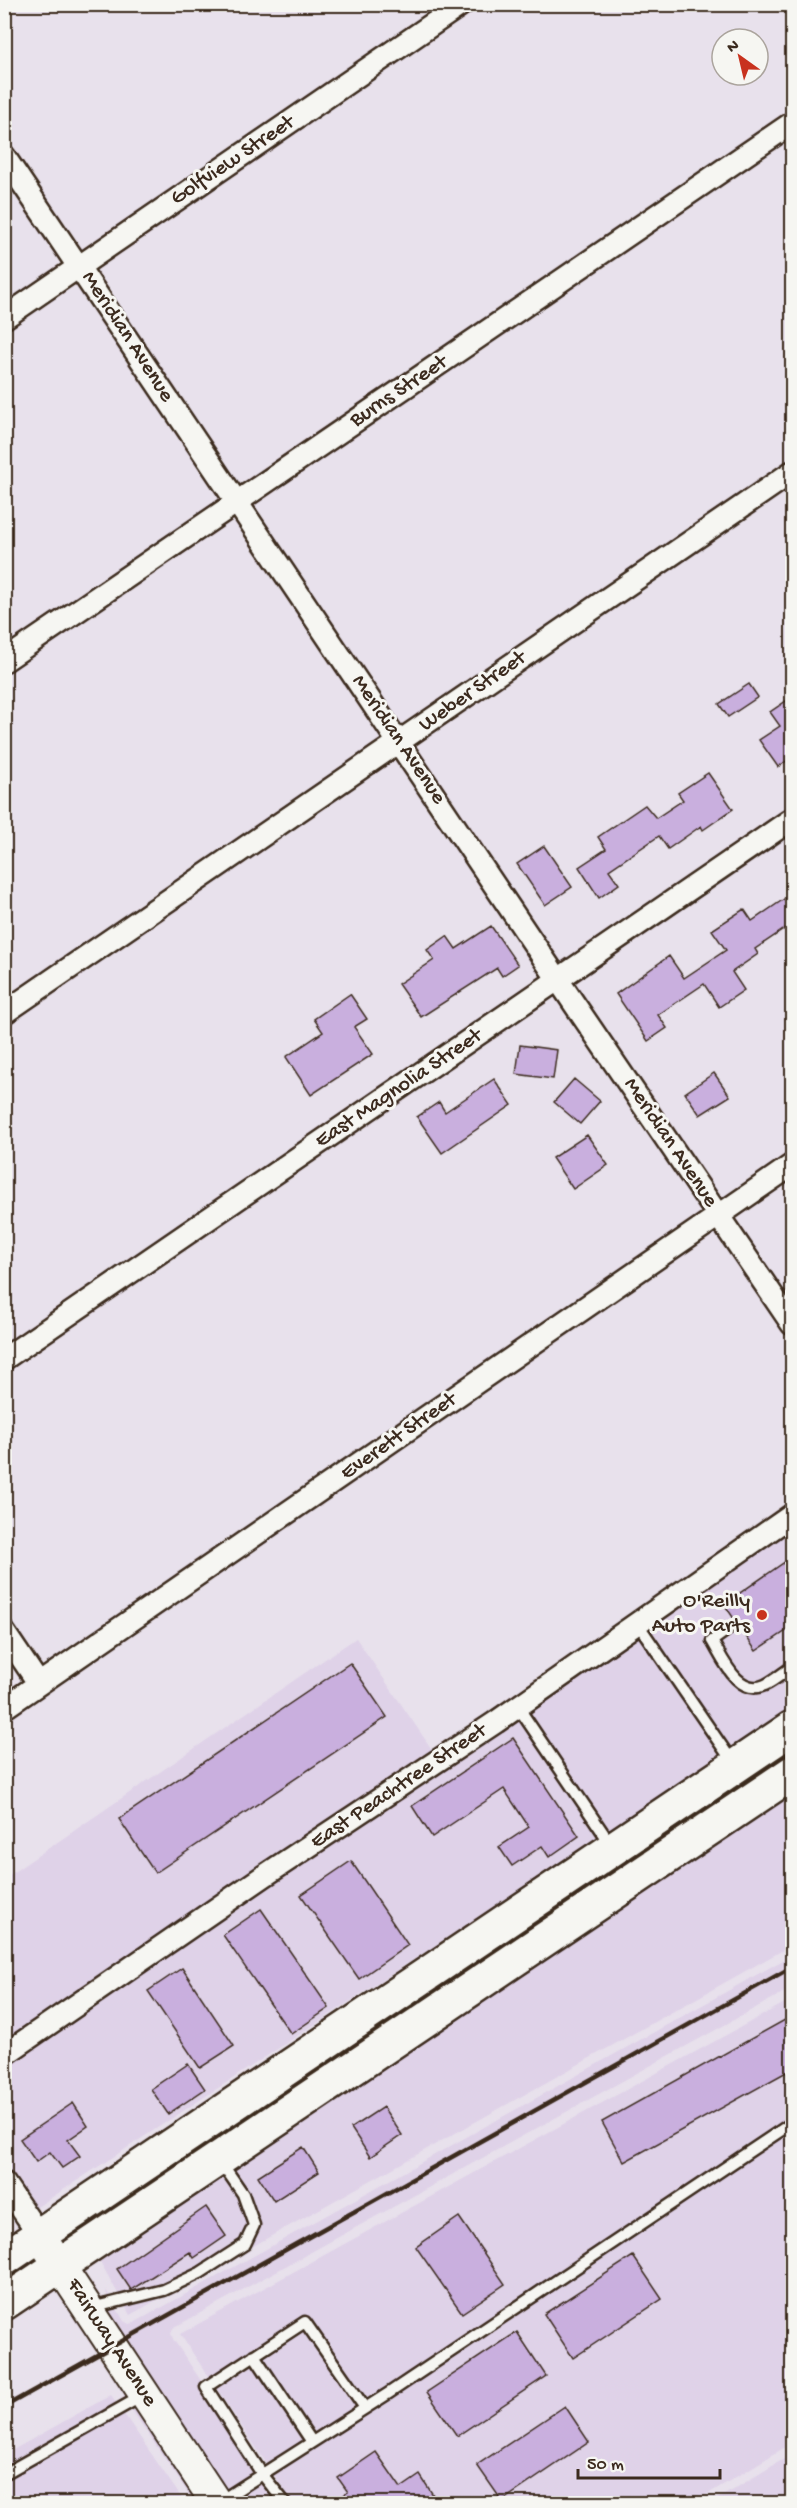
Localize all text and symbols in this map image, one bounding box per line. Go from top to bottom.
north arrow [710,27,770,87]
text: N [724,36,744,58]
street label: Golfview Street [166,109,301,212]
street label: Meridian Avenue [75,267,179,408]
street label: Burns Street [345,349,454,435]
street label: Weber Street [414,644,533,738]
street label: Meridian Avenue [345,670,451,810]
street label: East Magnolia Street [311,1022,489,1155]
street label: Meridian Avenue [617,1073,723,1213]
street label: Everett Street [336,1386,464,1487]
place label: O'Reilly Auto Parts [652,1589,751,1640]
marker: O'Reilly Auto Parts [755,1608,769,1622]
street label: East Peachtree Street [306,1717,494,1856]
street label: Fairway Avenue [59,2273,162,2412]
scale bar [578,2442,720,2480]
text: 50 m [587,2455,624,2476]

